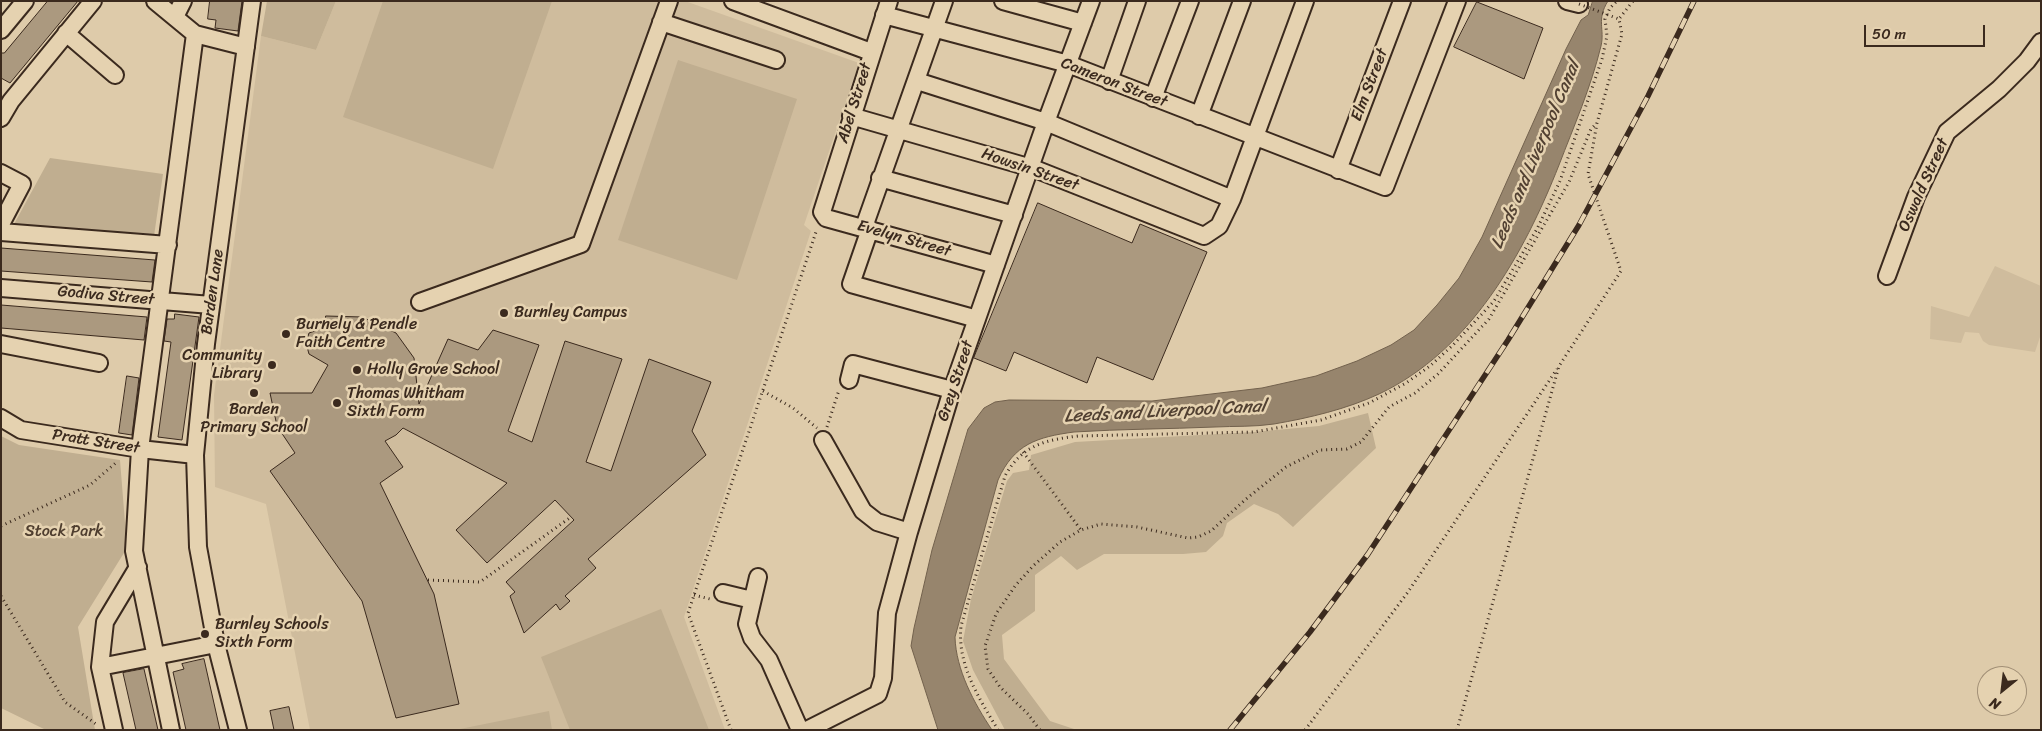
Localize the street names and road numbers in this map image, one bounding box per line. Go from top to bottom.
street label: Elm Street [1347,46,1393,124]
street label: Cameron Street [1058,54,1170,112]
street label: Abel Street [834,61,876,145]
street label: Oswald Street [1895,135,1953,235]
street label: Howsin Street [979,144,1081,196]
street label: Evelyn Street [855,216,953,262]
street label: Barden Lane [197,248,229,336]
street label: Godiva Street [57,282,155,310]
street label: Grey Street [934,338,978,424]
street label: Pratt Street [51,426,141,458]

